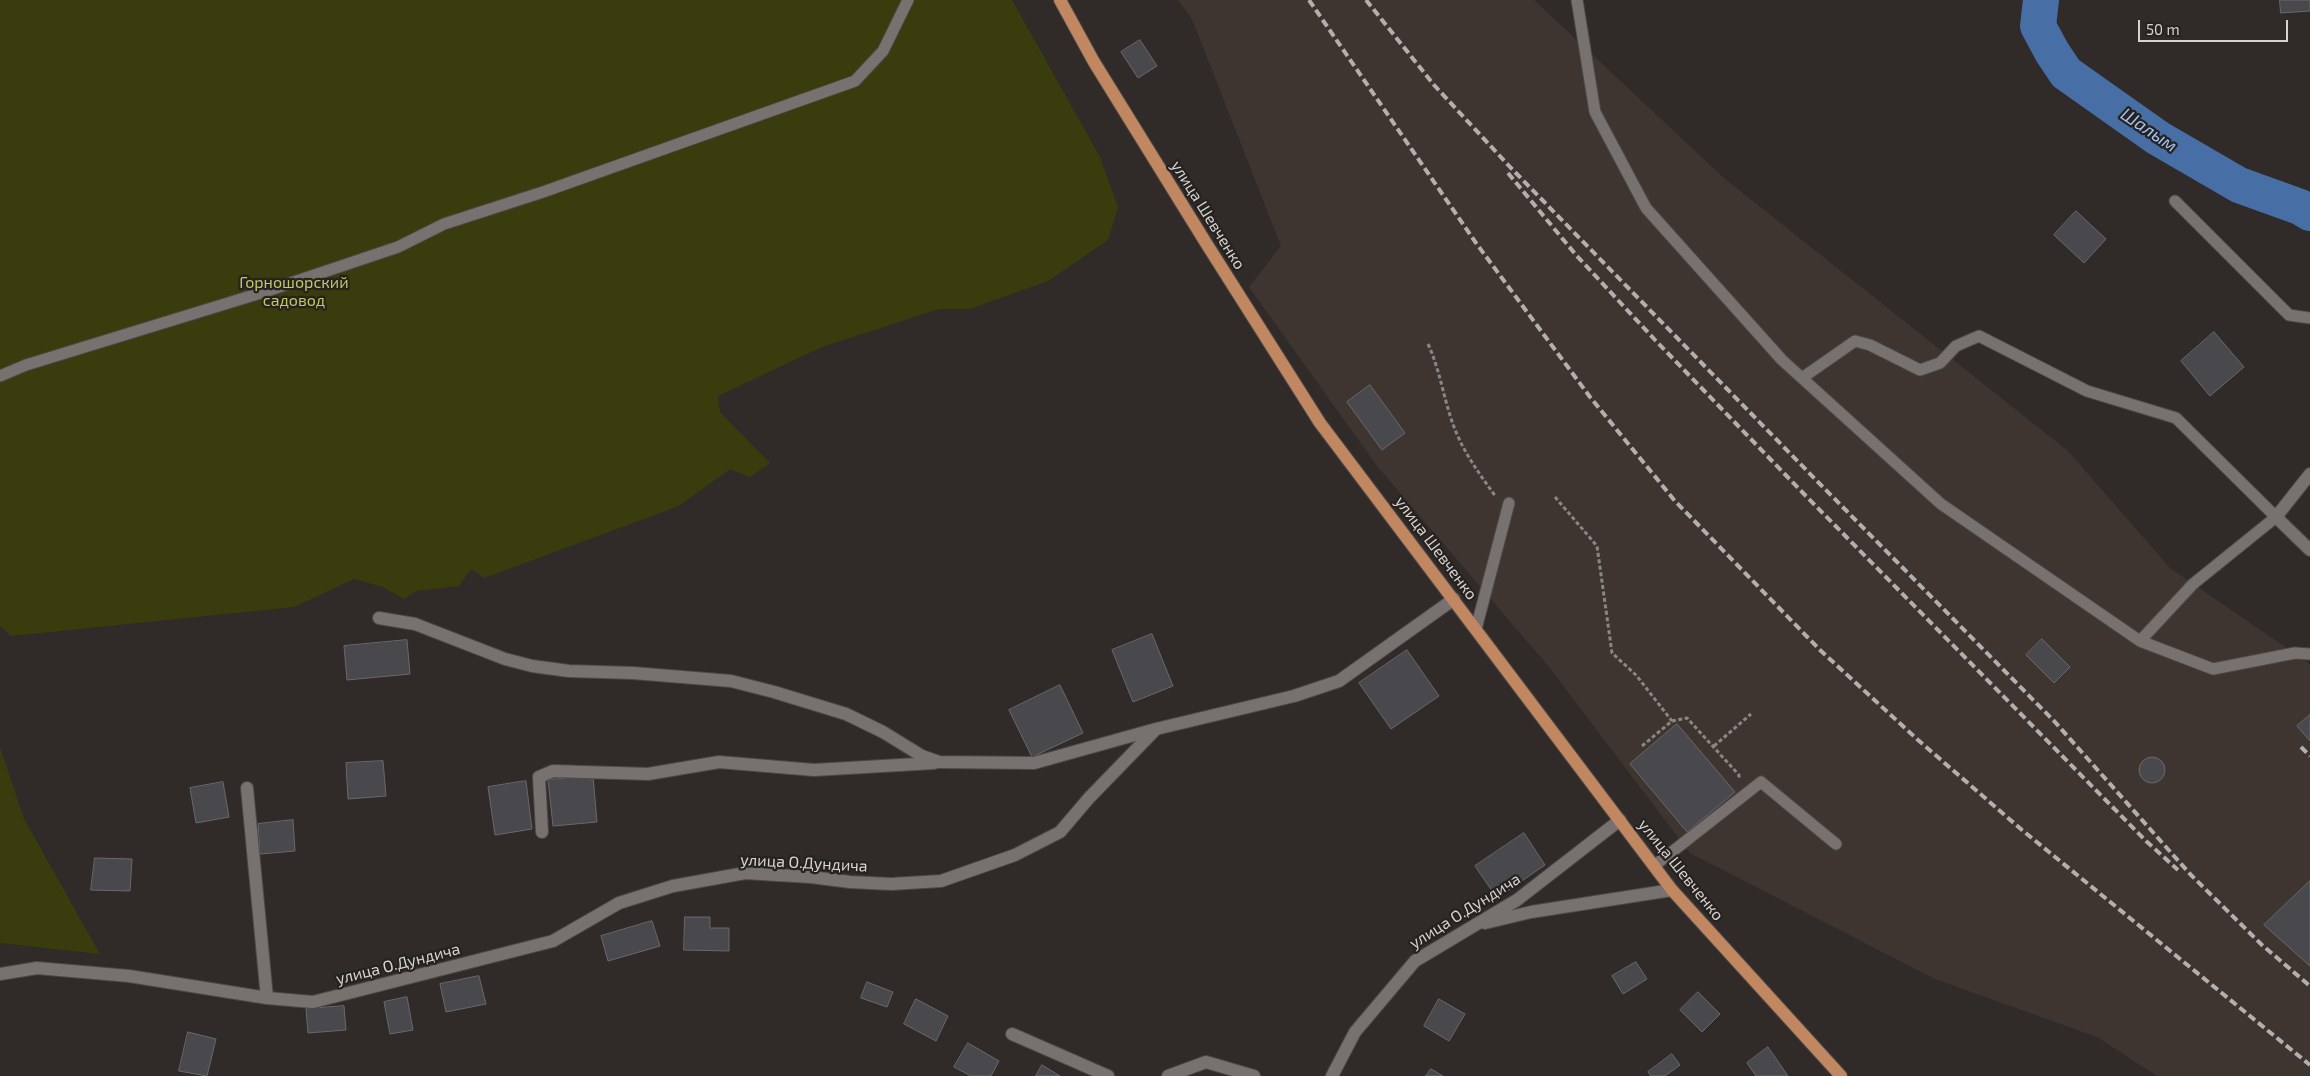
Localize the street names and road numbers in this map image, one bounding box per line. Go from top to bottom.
street label: улица Шевченко [1167,157,1249,273]
street label: улица Шевченко [1391,492,1481,604]
street label: улица Шевченко [1634,815,1728,925]
street label: улица О.Дундича [740,850,868,876]
street label: улица О.Дундича [1406,869,1524,953]
street label: улица О.Дундича [334,939,462,989]

